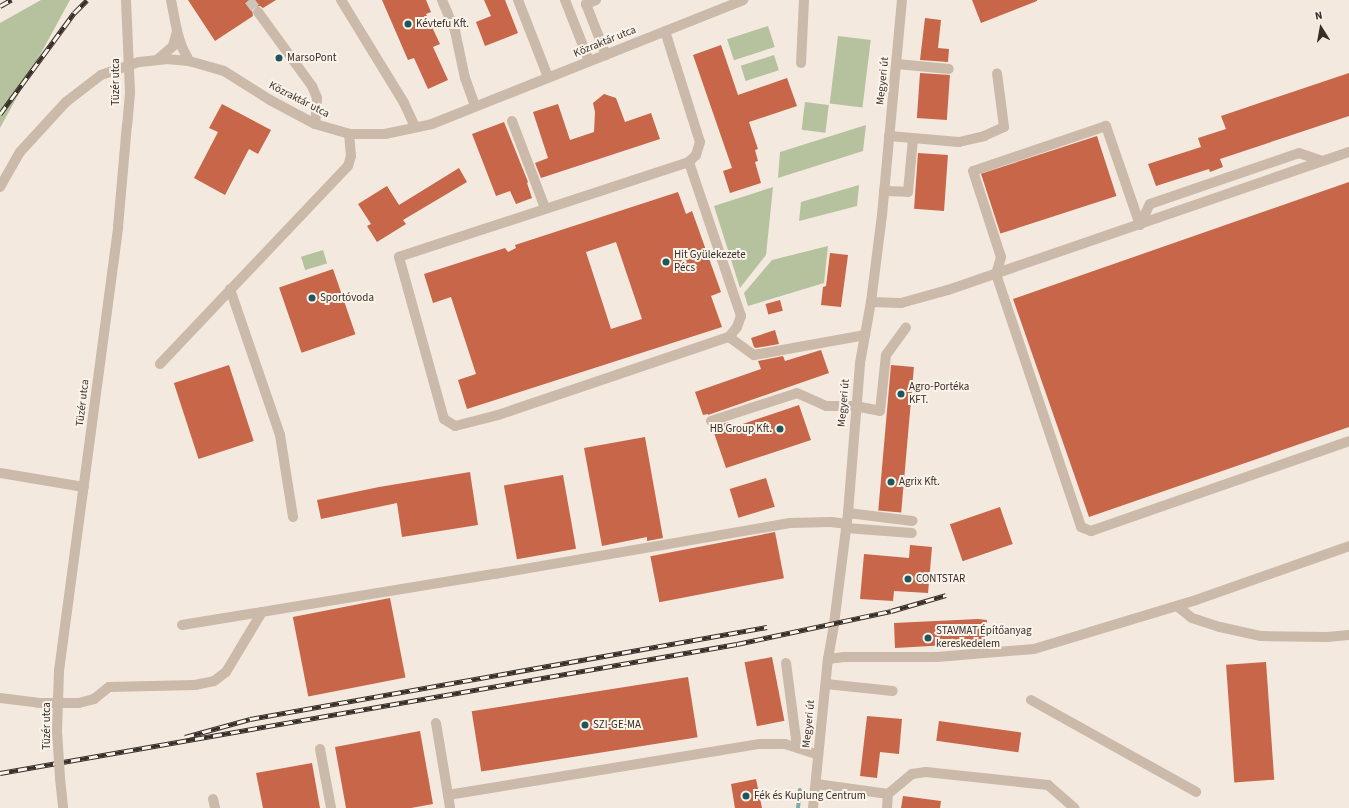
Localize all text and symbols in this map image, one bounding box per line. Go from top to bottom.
north arrow [1301,8,1341,48]
text: N [1314,8,1324,24]
place label: Kévtefu Kft. [416,17,469,31]
marker: Kévtefu Kft. [403,19,413,29]
street label: Közraktár utca [572,23,638,61]
place label: MarsoPont [287,51,337,65]
marker: MarsoPont [274,53,284,63]
street label: Megyeri út [874,56,892,106]
street label: Tüzér utca [109,58,123,106]
street label: Közraktár utca [267,79,331,121]
place label: Hit Gyülekezete Pécs [674,249,746,275]
marker: Hit Gyülekezete Pécs [661,257,671,267]
place label: Sportóvoda [320,291,374,305]
marker: Sportóvoda [307,293,317,303]
street label: Tüzér utca [74,379,92,427]
street label: Megyeri út [835,379,853,427]
place label: Agro-Portéka KFT. [909,381,969,407]
marker: Agro-Portéka KFT. [896,389,906,399]
place label: HB Group Kft. [710,422,772,436]
marker: HB Group Kft. [775,424,785,434]
place label: Agrix Kft. [899,475,940,489]
marker: Agrix Kft. [886,477,896,487]
place label: CONTSTAR [916,572,965,586]
marker: CONTSTAR [903,574,913,584]
place label: STAVMAT Építőanyag kereskedelem [936,625,1032,651]
marker: STAVMAT Építőanyag kereskedelem [923,633,933,643]
street label: Megyeri út [800,699,818,749]
street label: Tüzér utca [40,702,54,750]
place label: SZI-GE-MA [593,718,641,732]
marker: SZI-GE-MA [580,720,590,730]
place label: Fék és Kuplung Centrum [754,789,866,803]
marker: Fék és Kuplung Centrum [741,791,751,801]

